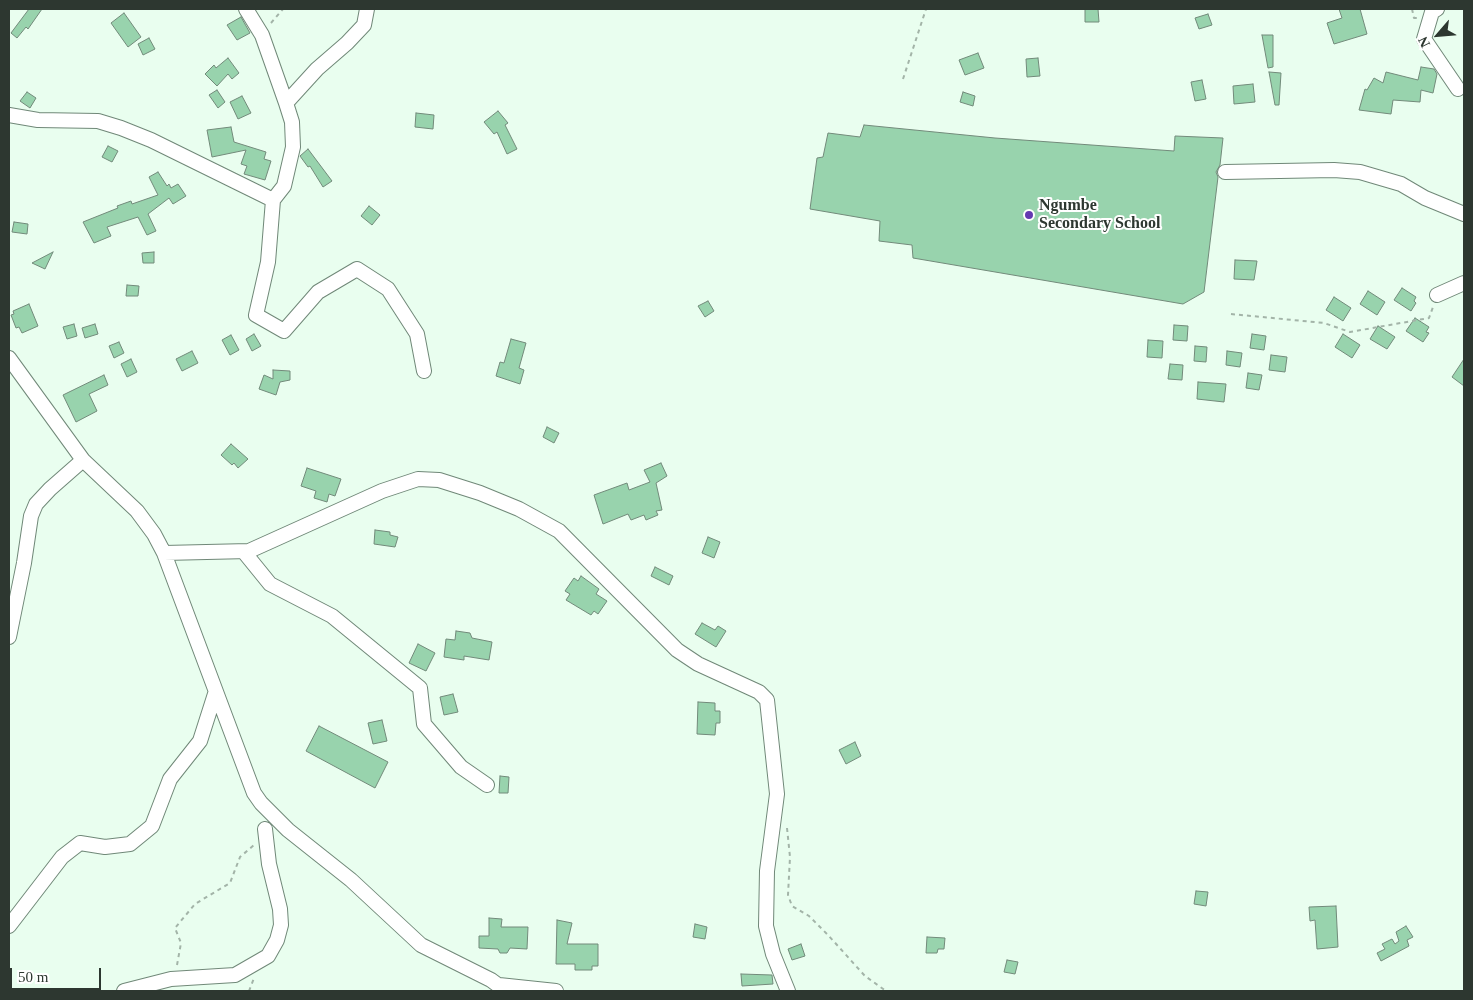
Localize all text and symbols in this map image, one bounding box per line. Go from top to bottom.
north arrow [1413,10,1463,60]
text: N [1415,34,1433,50]
place label: Ngumbe Secondary School [1039,196,1160,234]
marker: Ngumbe Secondary School [1023,209,1035,221]
scale bar [12,958,104,990]
text: 50 m [18,969,48,985]

